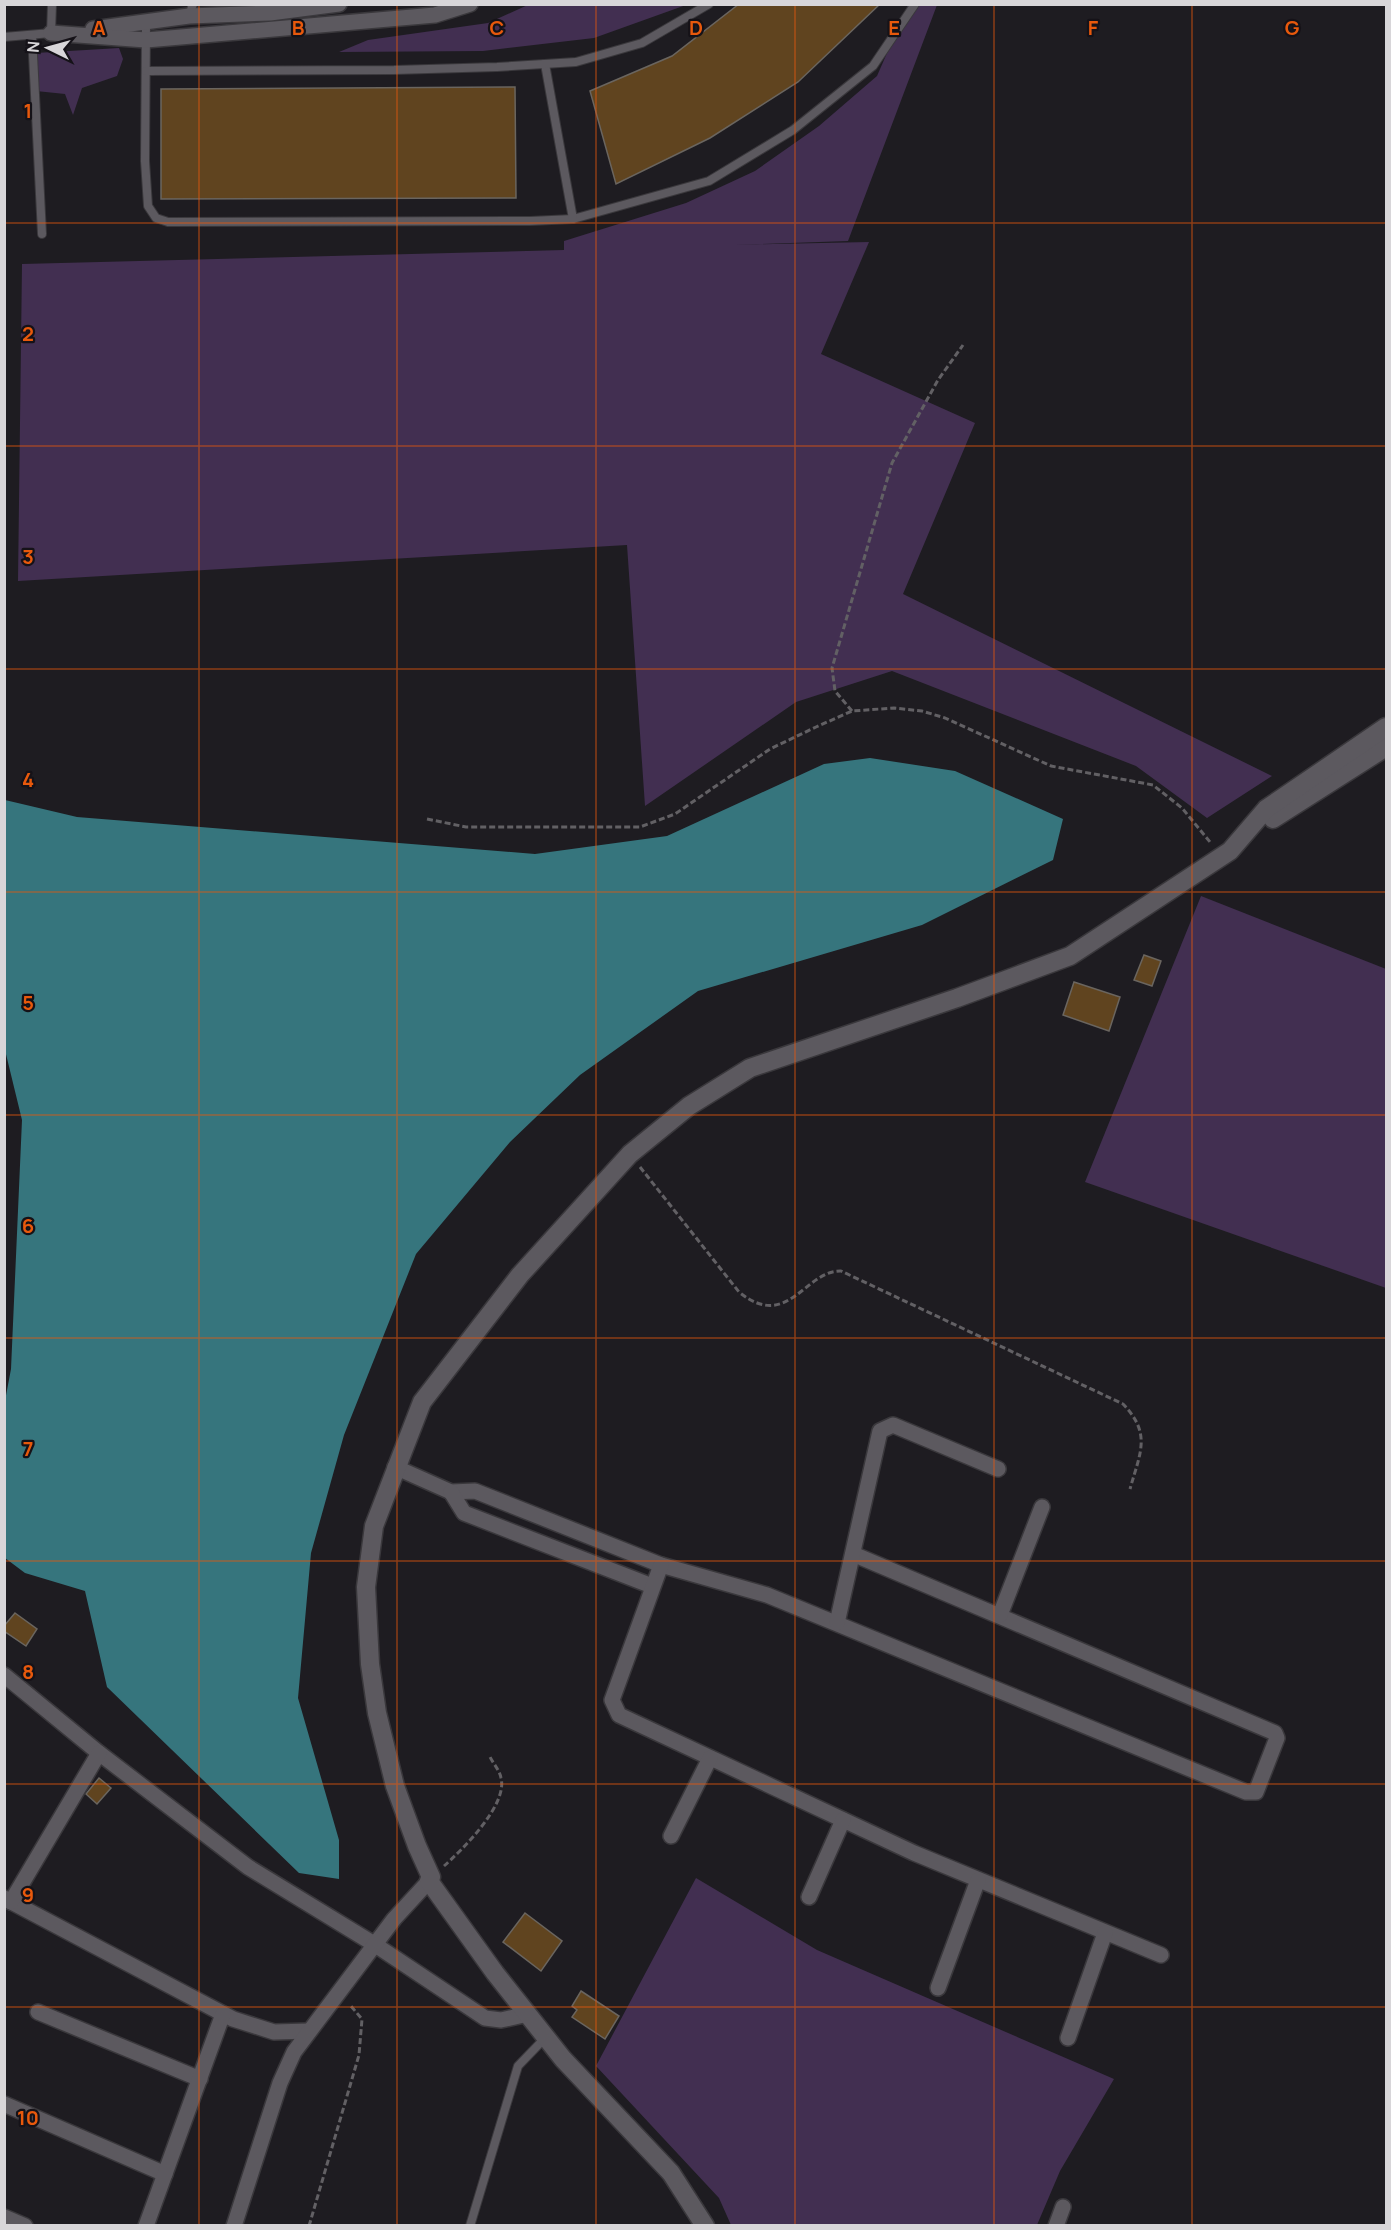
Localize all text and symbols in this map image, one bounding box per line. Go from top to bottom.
text: A [92,14,106,41]
text: B [292,14,305,41]
text: C [490,14,504,41]
text: D [689,14,703,41]
text: E [888,14,900,41]
text: F [1088,14,1099,41]
text: G [1285,14,1300,41]
north arrow [18,18,78,78]
text: N [22,40,45,53]
text: 1 [24,97,32,124]
text: 2 [22,320,34,347]
text: 3 [22,543,34,570]
text: 4 [22,766,34,793]
text: 5 [22,989,34,1016]
text: 6 [22,1212,34,1239]
text: 7 [23,1435,33,1462]
text: 8 [22,1658,34,1685]
text: 9 [22,1881,34,1908]
text: 10 [17,2104,39,2131]

